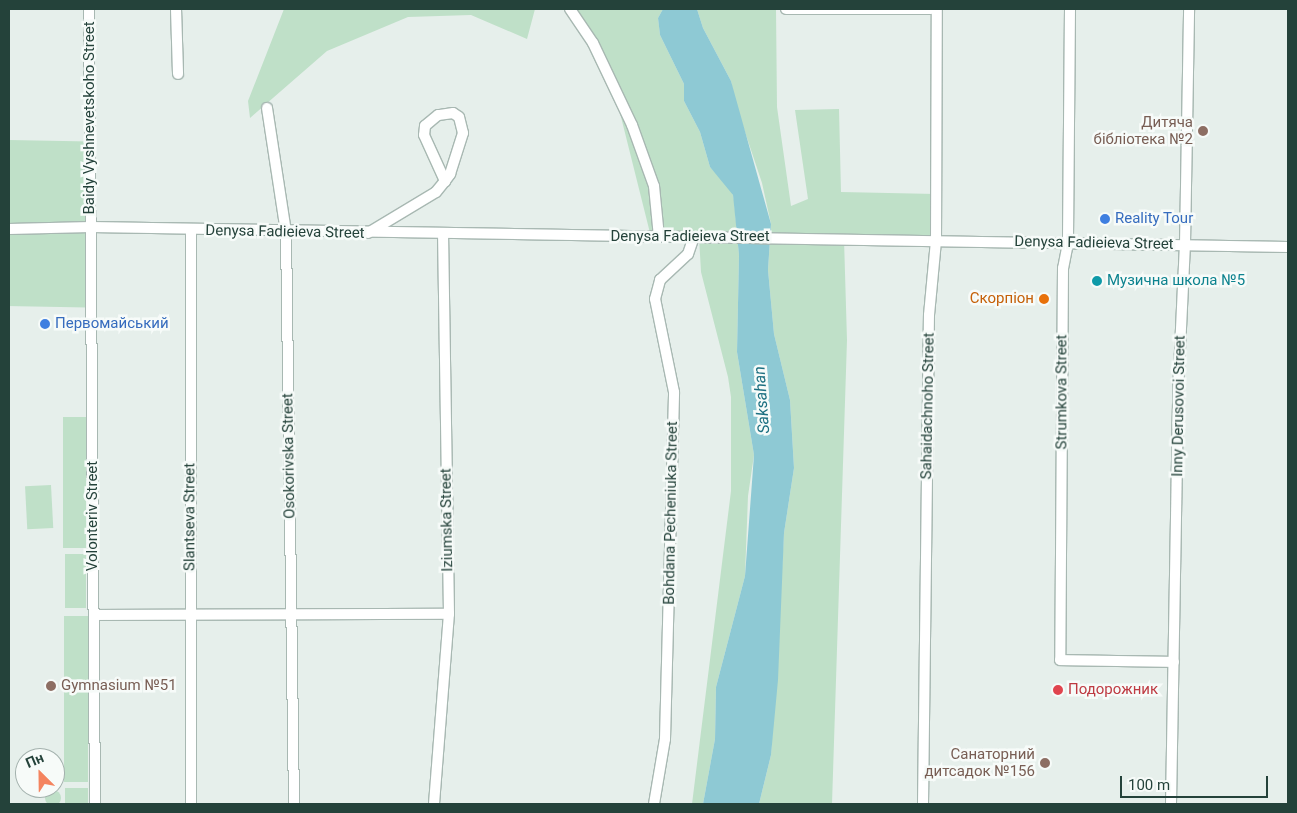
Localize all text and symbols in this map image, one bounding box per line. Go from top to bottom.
street label: Baidy Vyshnevetskoho Street [81,21,99,215]
place label: Дитяча бібліотека №2 [1094,113,1193,148]
marker: Дитяча бібліотека №2 [1197,125,1209,137]
place label: Reality Tour [1115,210,1194,228]
marker: Reality Tour [1099,213,1111,225]
street label: Denysa Fadieieva Street [205,222,365,242]
street label: Denysa Fadieieva Street [610,228,770,246]
street label: Denysa Fadieieva Street [1014,233,1174,253]
place label: Музична школа №5 [1107,272,1245,290]
marker: Музична школа №5 [1091,275,1103,287]
place label: Скорпіон [970,290,1034,308]
marker: Скорпіон [1038,293,1050,305]
place label: Первомайський [55,315,169,333]
marker: Первомайський [39,318,51,330]
street label: Sahaidachnoho Street [918,332,938,480]
street label: Strumkova Street [1053,335,1071,449]
street label: Inny Derusovoi Street [1169,335,1189,477]
water label: Saksahan [750,366,774,434]
street label: Osokorivska Street [279,393,299,519]
street label: Bohdana Pecheniuka Street [660,421,682,605]
street label: Volonteriv Street [84,461,102,571]
street label: Slantseva Street [181,463,199,571]
street label: Iziumska Street [437,468,457,572]
place label: Gymnasium №51 [61,677,177,695]
marker: Gymnasium №51 [45,680,57,692]
place label: Подорожник [1068,681,1158,699]
marker: Подорожник [1052,684,1064,696]
place label: Санаторний дитсадок №156 [924,745,1035,780]
north arrow [15,748,65,798]
text: Пн [23,749,46,771]
marker: Санаторний дитсадок №156 [1039,757,1051,769]
scale bar [1122,766,1270,798]
text: 100 m [1128,776,1170,794]

